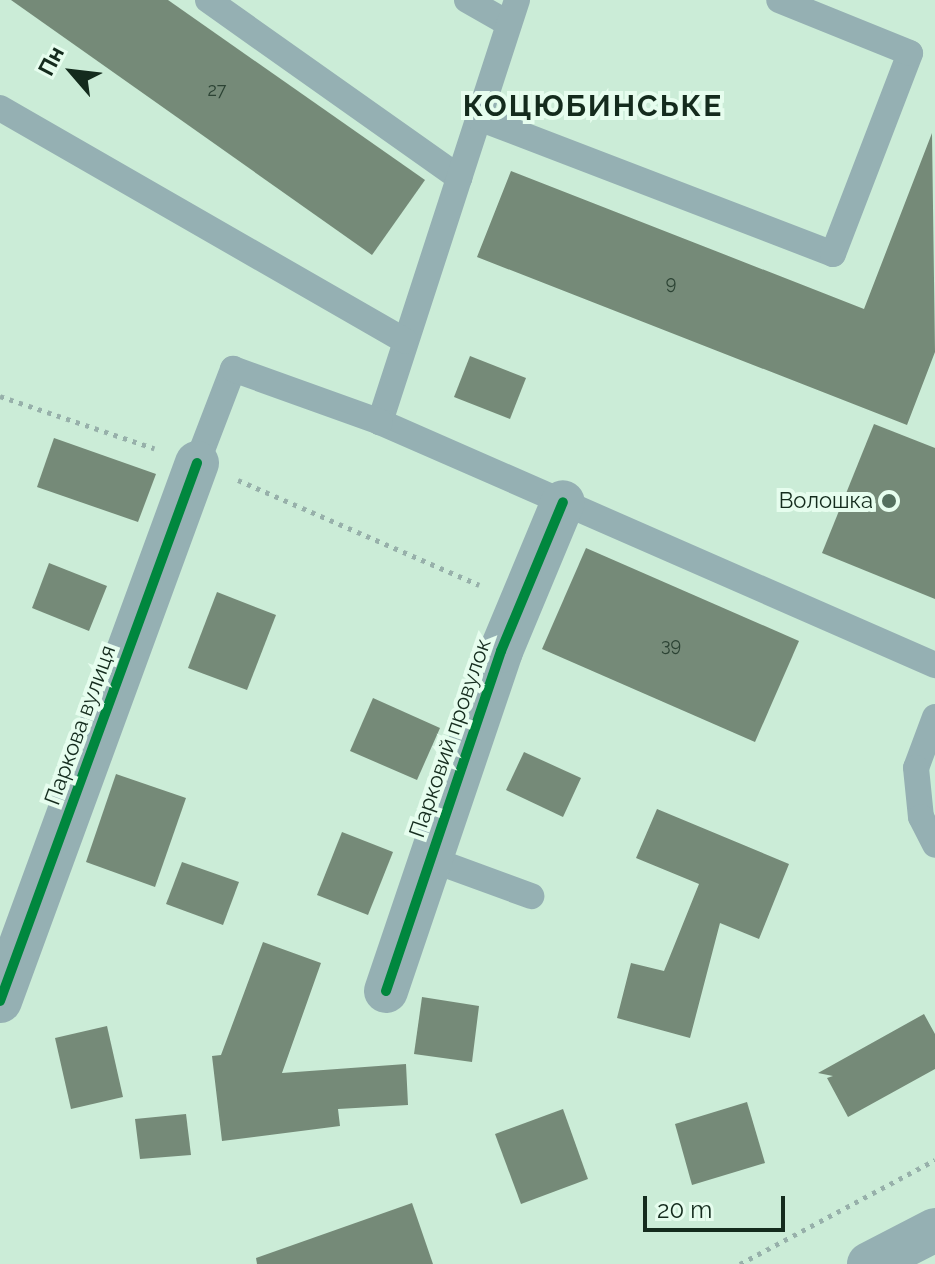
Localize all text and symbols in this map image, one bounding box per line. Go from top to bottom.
north arrow [32,32,112,112]
text: Пн [32,42,69,80]
house number: 27 [207,79,227,101]
district label: КОЦЮБИНСЬКЕ [463,88,723,124]
house number: 9 [666,272,676,294]
place label: Волошка [779,488,873,514]
marker: Волошка [880,492,898,510]
house number: 39 [661,634,681,656]
street label: Парковий провулок [404,635,496,841]
street label: Паркова вулиця [39,642,121,808]
scale bar [647,1180,789,1230]
text: 20 m [657,1195,712,1224]

